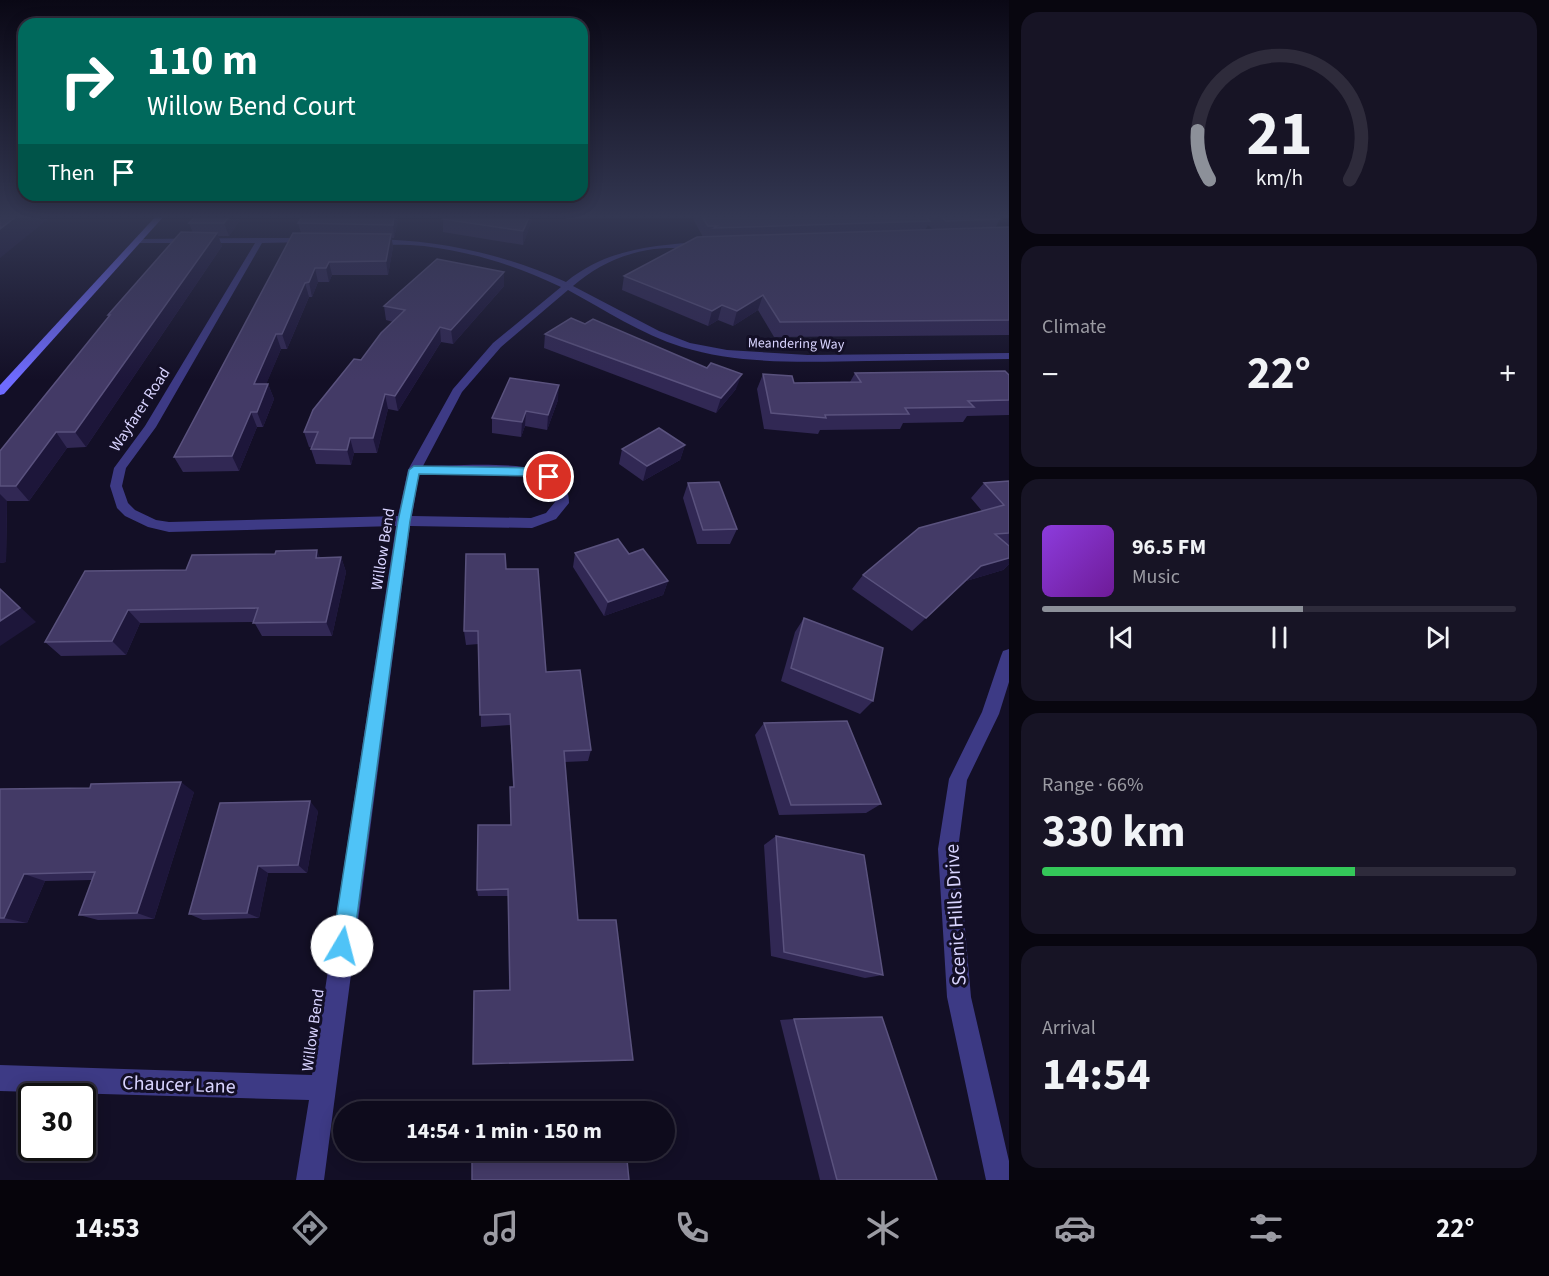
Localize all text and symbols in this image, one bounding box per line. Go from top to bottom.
text: 110 m [147,31,258,91]
icon: right [48,42,126,120]
text: Willow Bend Court [147,87,356,126]
text: 21 [1246,90,1312,179]
icon: arrive [107,156,140,189]
text: Then [48,157,95,189]
text: km/h [1255,163,1303,194]
text: Climate [1042,313,1106,341]
street label: Meandering Way [748,333,845,355]
text: 22° [1247,342,1311,406]
text: − [1042,351,1058,398]
text: + [1500,351,1516,398]
street label: Wayfarer Road [104,363,175,456]
pin [523,451,574,502]
icon: arrive [532,460,565,493]
street label: Willow Bend [366,506,400,592]
text: 96.5 FM [1132,531,1206,563]
text: Music [1132,563,1180,591]
icon: previous [1105,621,1138,654]
icon: pause [1263,621,1296,654]
icon: next [1421,621,1454,654]
text: Range · 66% [1042,771,1143,799]
text: 330 km [1042,800,1186,864]
street label: Scenic Hills Drive [938,843,974,987]
position arrow [310,914,374,978]
street label: Willow Bend [296,988,330,1073]
text: Arrival [1042,1014,1096,1042]
text: 14:54 [1042,1043,1151,1107]
street label: Chaucer Lane [122,1069,236,1101]
speed limit sign: 30 [18,1083,96,1161]
text: 14:54 · 1 min · 150 m [406,1115,602,1147]
icon: directions [289,1207,331,1249]
icon: music [480,1207,522,1249]
icon: phone [671,1207,713,1249]
icon: climate [862,1207,904,1249]
icon: car [1054,1207,1096,1249]
icon: filters [1245,1207,1287,1249]
text: 14:53 [75,1209,140,1248]
text: 22° [1436,1209,1474,1248]

